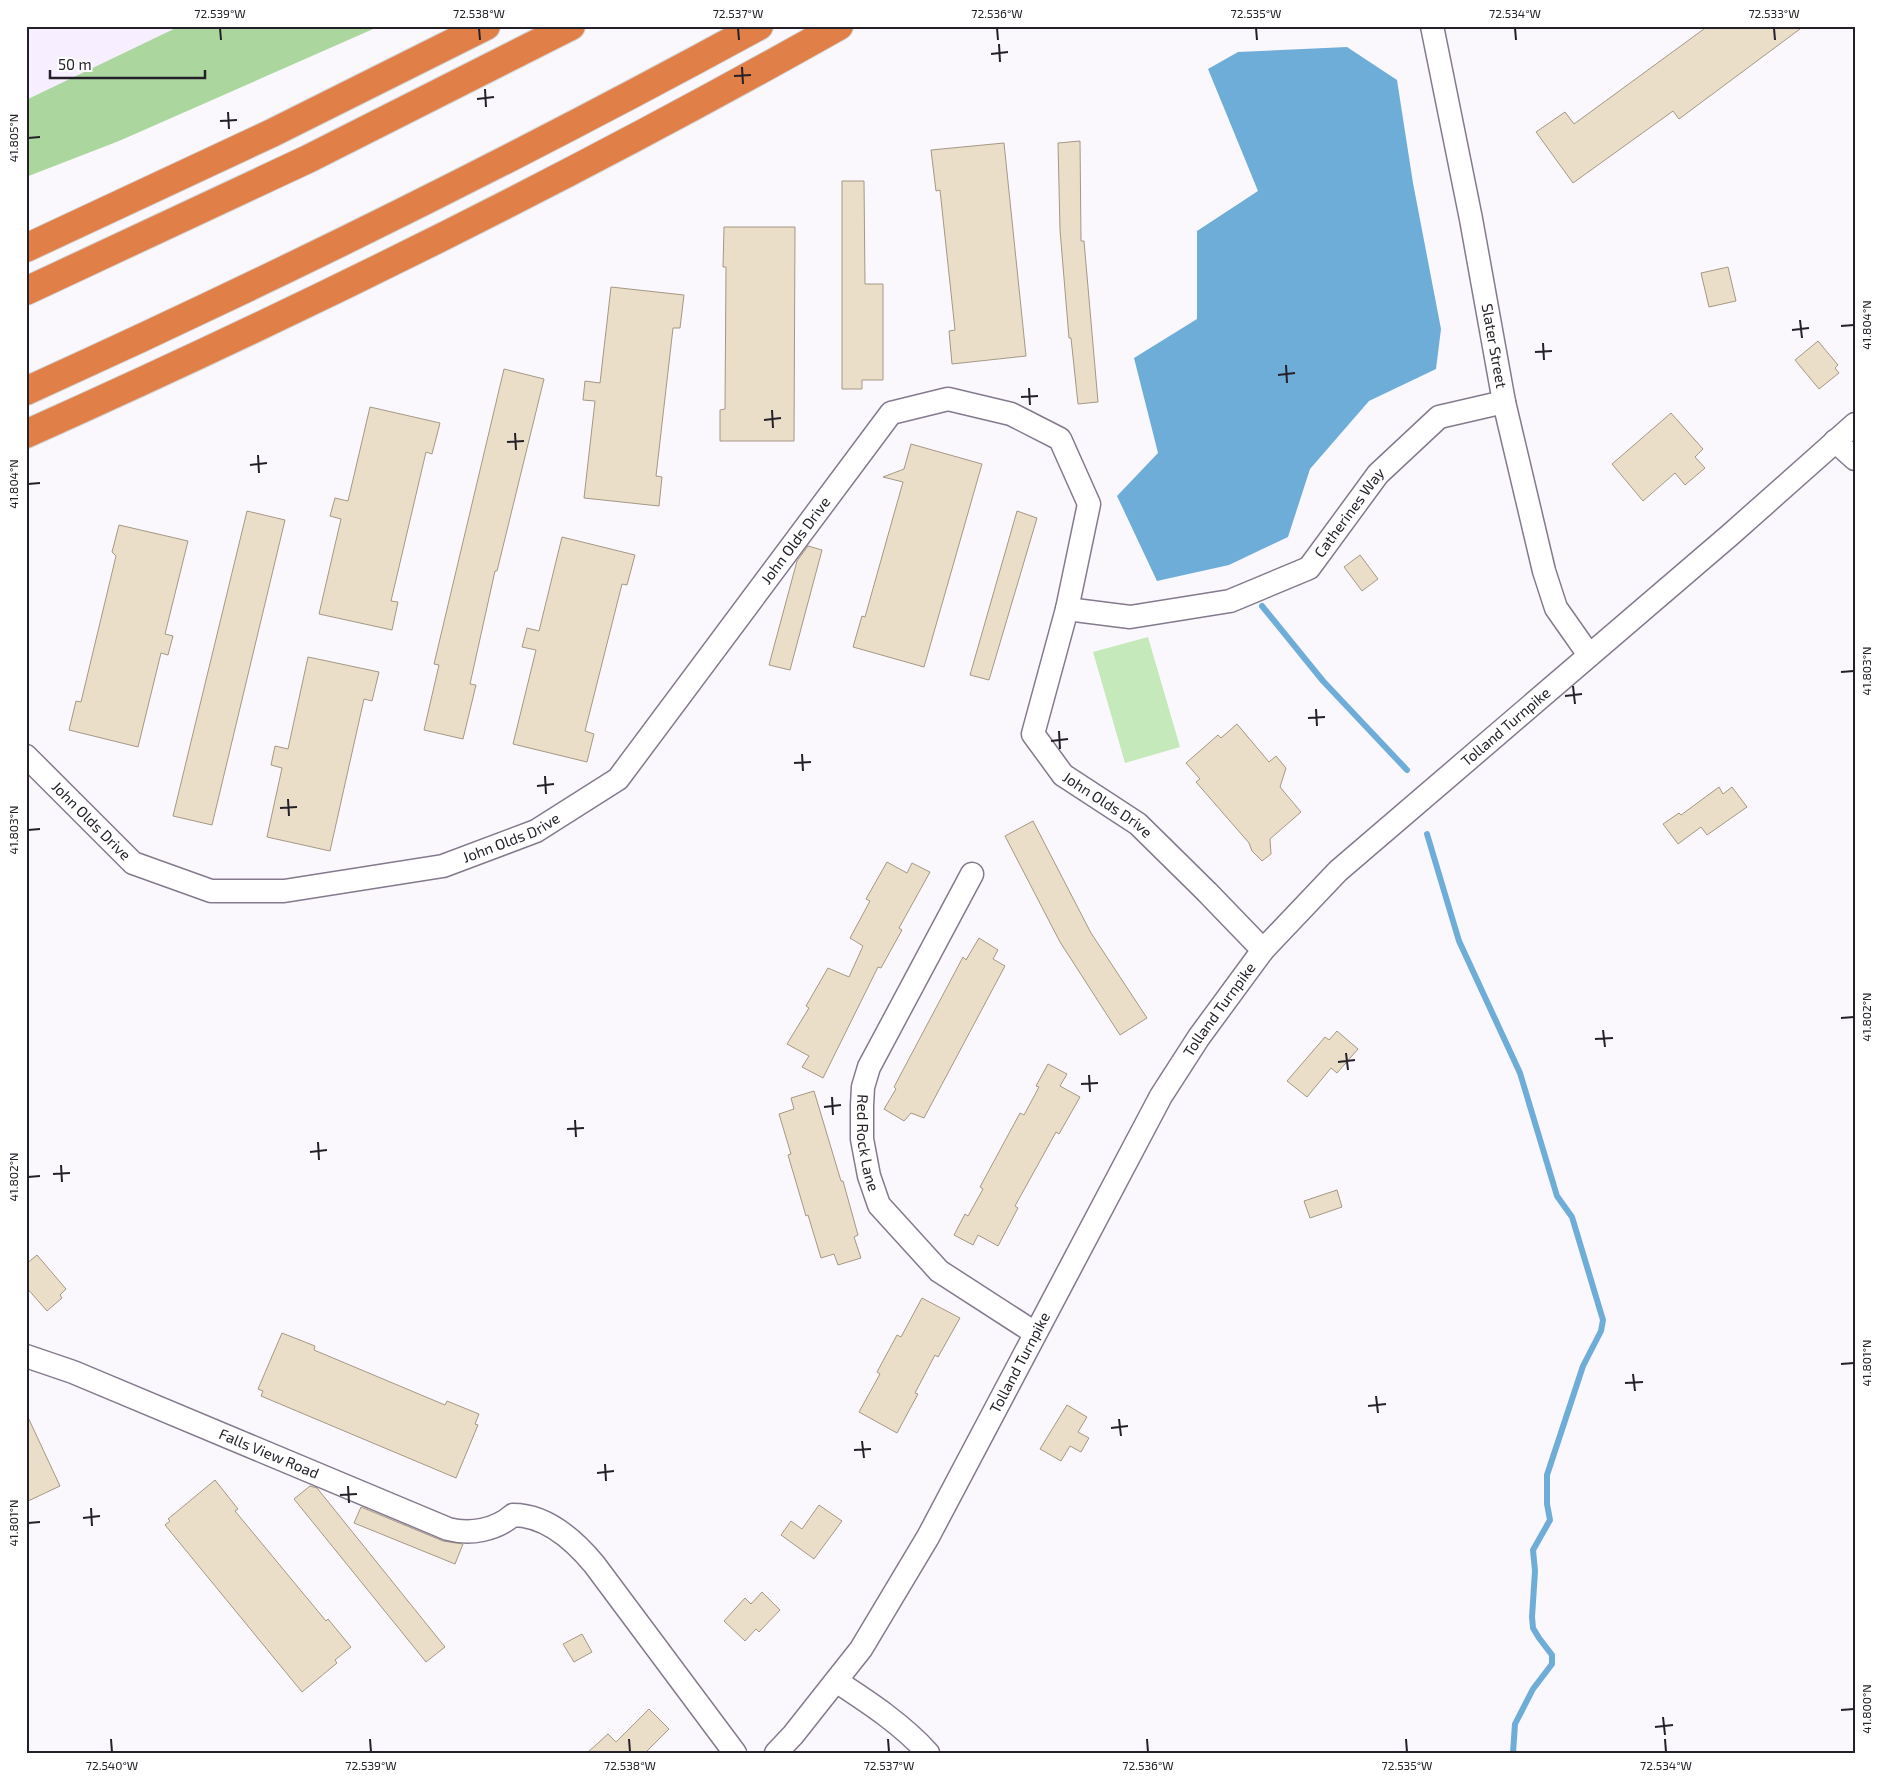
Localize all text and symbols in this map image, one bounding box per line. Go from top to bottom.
text: 72.539°W [194,6,246,20]
text: 72.538°W [453,6,505,20]
text: 72.537°W [713,6,763,20]
text: 72.536°W [971,6,1023,20]
text: 72.535°W [1231,6,1281,20]
text: 72.534°W [1489,6,1541,20]
text: 72.533°W [1748,6,1800,20]
scale bar [50,48,205,80]
text: 50 m [58,55,92,73]
text: 41.805°N [6,114,20,162]
text: 41.804°N [1859,300,1873,350]
street label: Slater Street [1478,302,1511,390]
text: 41.804°N [6,459,20,509]
street label: Catherines Way [1310,463,1387,560]
street label: John Olds Drive [757,493,833,587]
text: 41.803°N [1859,647,1873,695]
street label: Tolland Turnpike [1457,683,1554,769]
street label: John Olds Drive [1060,767,1156,841]
street label: John Olds Drive [49,777,135,864]
text: 41.803°N [6,806,20,854]
street label: John Olds Drive [460,808,563,866]
street label: Tolland Turnpike [1179,959,1259,1060]
text: 41.802°N [1859,993,1873,1041]
street label: Red Rock Lane [854,1094,884,1193]
text: 41.802°N [6,1153,20,1201]
street label: Tolland Turnpike [985,1309,1053,1416]
text: 41.801°N [1859,1339,1873,1387]
street label: Falls View Road [217,1424,322,1482]
text: 41.801°N [6,1499,20,1547]
text: 41.800°N [1859,1684,1873,1734]
text: 72.540°W [86,1758,138,1772]
text: 72.539°W [345,1758,397,1772]
text: 72.538°W [604,1758,656,1772]
text: 72.537°W [864,1758,914,1772]
text: 72.536°W [1122,1758,1174,1772]
text: 72.535°W [1382,1758,1432,1772]
text: 72.534°W [1640,1758,1692,1772]

